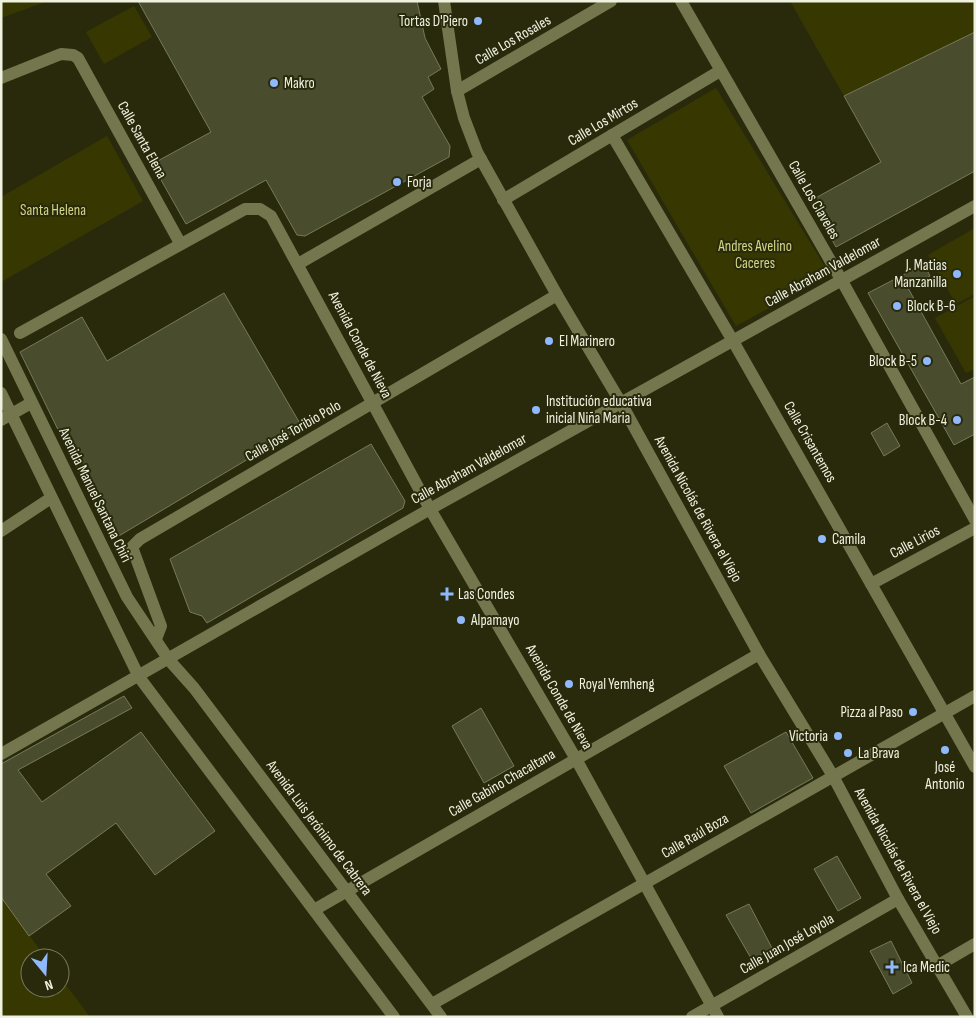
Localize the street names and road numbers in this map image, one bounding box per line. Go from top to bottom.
street label: Calle Los Rosales [472,11,554,69]
street label: Calle Los Mirtos [564,94,642,150]
street label: Calle Santa Elena [113,98,171,182]
street label: Calle Los Claveles [784,157,844,243]
street label: Calle Abraham Valdelomar [762,232,885,312]
street label: Avenida Conde de Nieva [323,287,396,402]
street label: Calle José Toribio Polo [242,396,344,466]
street label: Calle Crisantemos [779,398,841,486]
street label: Avenida Manuel Santana Chiri [54,424,136,566]
street label: Calle Abraham Valdelomar [408,429,531,509]
street label: Avenida Nicolás de Rivera el Viejo [649,432,746,586]
street label: Calle Lirios [887,521,943,563]
street label: Avenida Conde de Nieva [521,640,597,753]
street label: Calle Gabino Chacaltana [445,745,559,821]
street label: Avenida Luis Jerónimo de Cabrera [261,756,376,900]
street label: Avenida Nicolás de Rivera el Viejo [849,784,946,938]
street label: Calle Raúl Boza [658,809,732,863]
street label: Calle Juan José Loyola [736,909,838,979]

